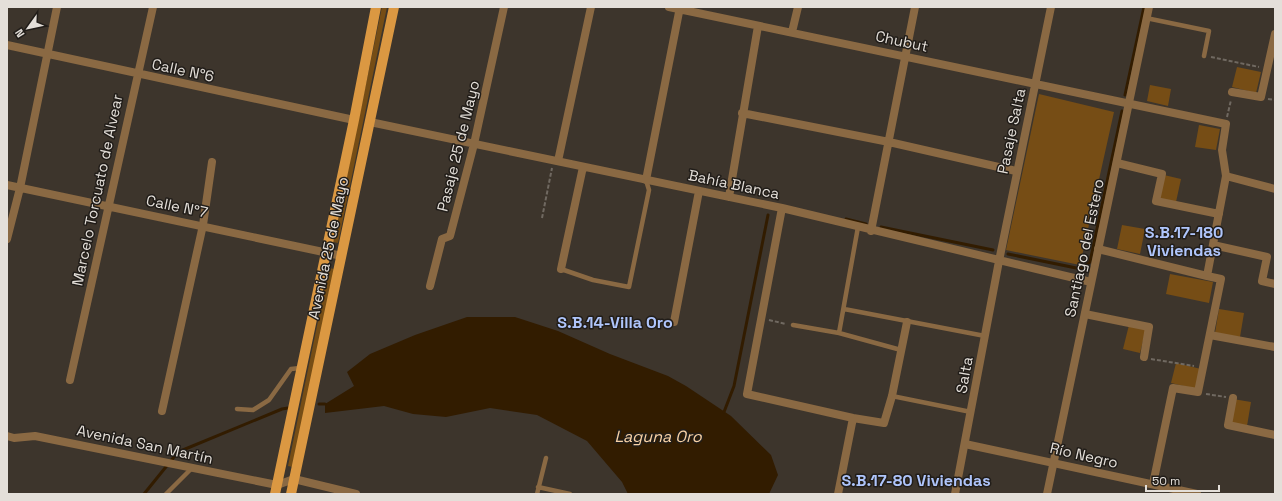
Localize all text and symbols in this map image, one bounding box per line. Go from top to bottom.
north arrow [8,8,48,48]
street label: Chubut [874,26,930,56]
text: N [12,27,27,40]
street label: Calle N°6 [150,54,216,86]
street label: Pasaje 25 de Mayo [433,78,483,214]
street label: Pasaje Salta [993,86,1029,176]
street label: Marcelo Torcuato de Alvear [67,92,127,288]
street label: Bahía Blanca [687,165,782,203]
street label: Avenida 25 de Mayo [304,175,352,321]
street label: Santiago del Estero [1060,177,1108,319]
street label: Calle N°7 [144,190,210,222]
district label: S.B.17-180 Viviendas [1145,222,1223,261]
district label: S.B.14-Villa Oro [557,312,673,333]
street label: Salta [951,355,977,395]
street label: Avenida San Martín [75,420,215,468]
water label: Laguna Oro [614,426,703,447]
street label: Río Negro [1048,438,1120,472]
scale bar [1146,467,1219,493]
district label: S.B.17-80 Viviendas [841,470,991,491]
text: 50 m [1152,473,1180,489]

